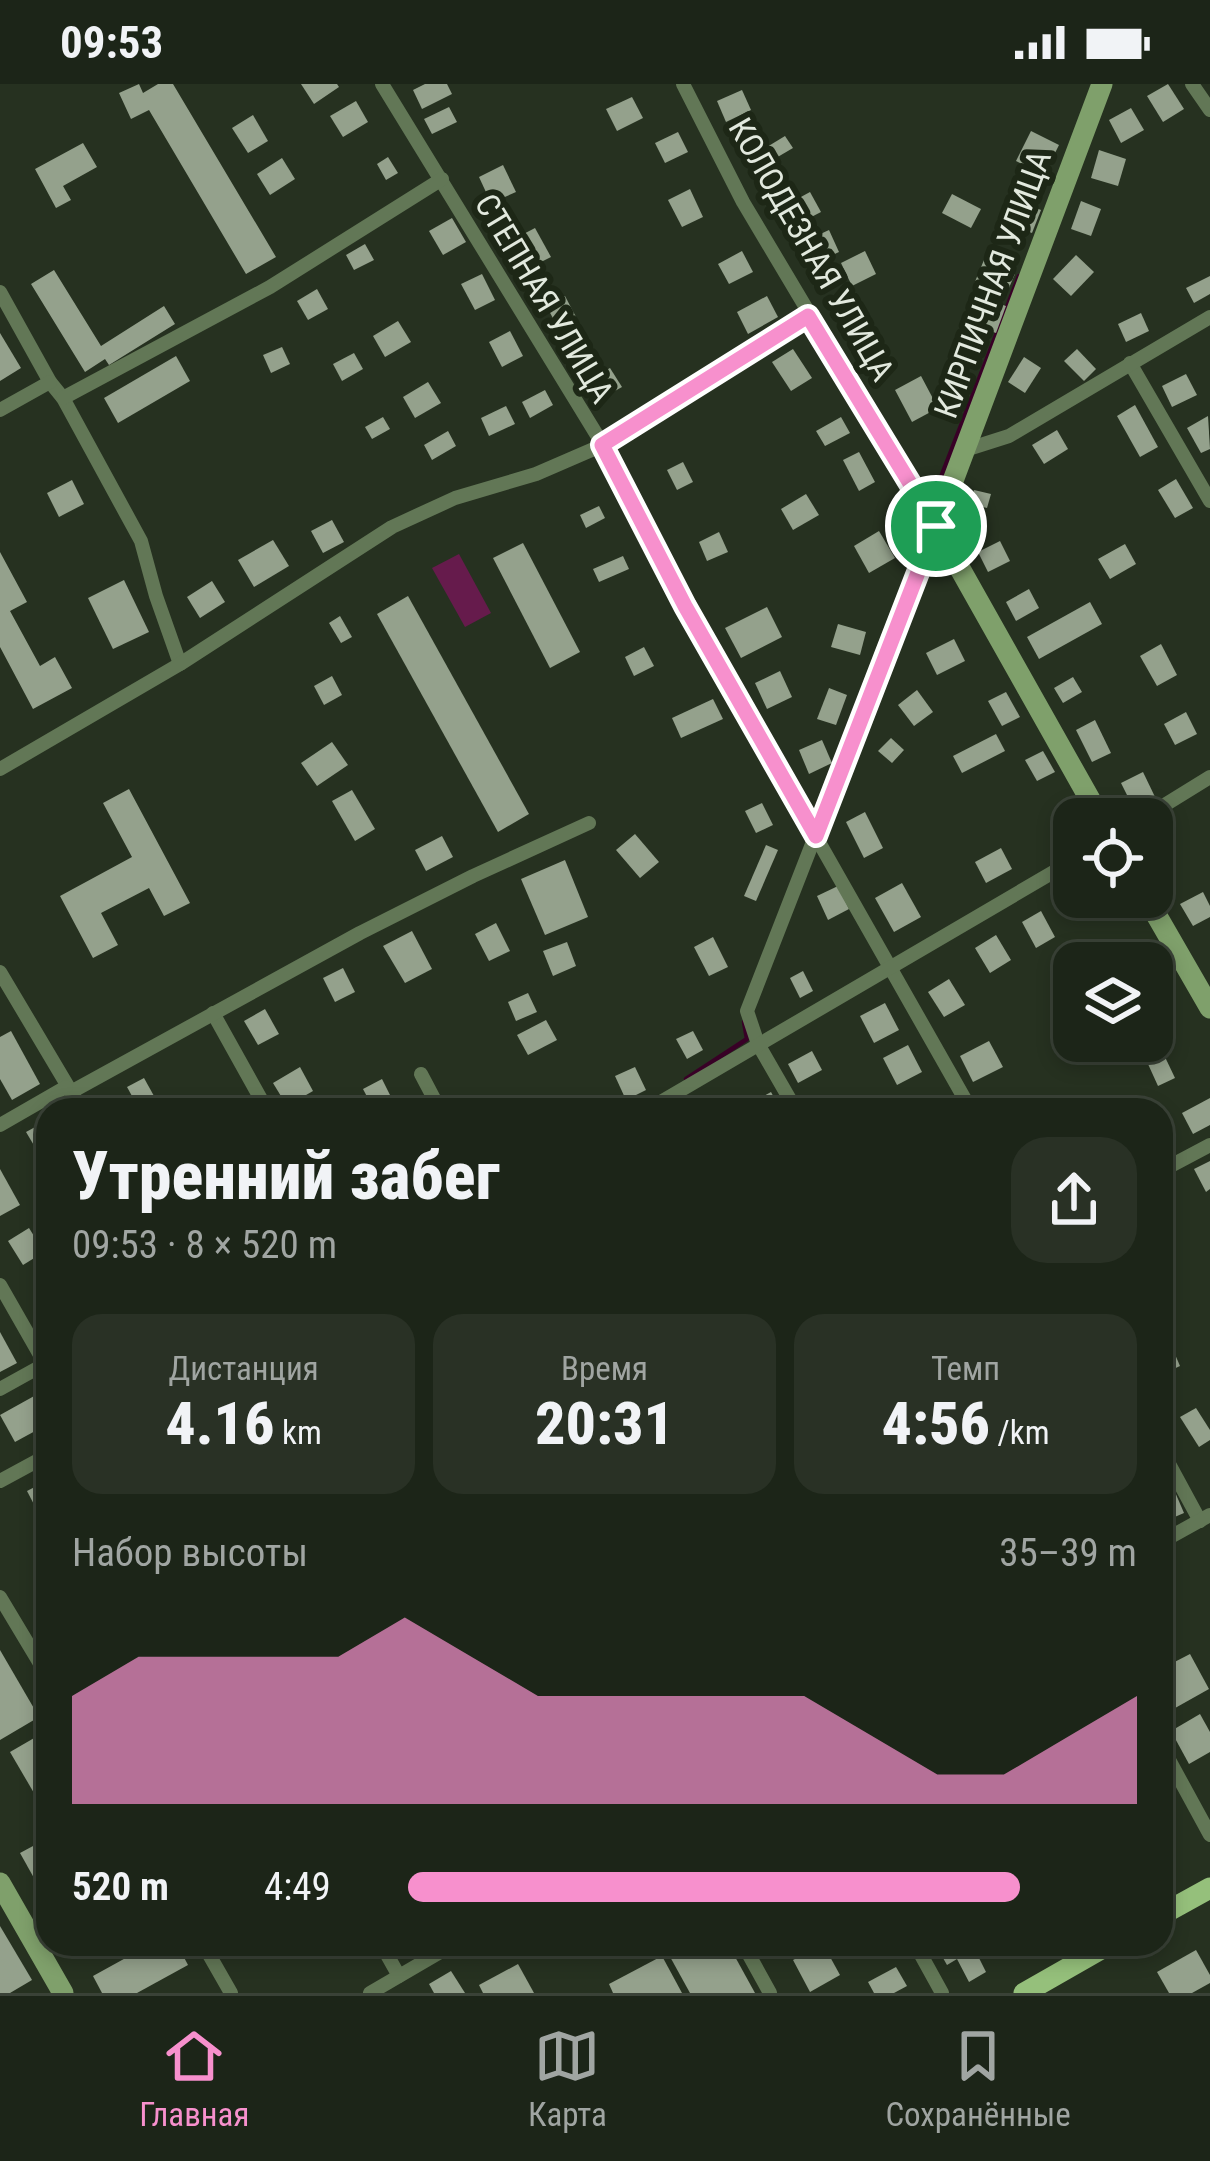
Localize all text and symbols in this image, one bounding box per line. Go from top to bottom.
text: 09:53 [60,16,163,69]
street label: КОЛОДЕЗНАЯ УЛИЦА [721,111,903,387]
street label: КИРПИЧНАЯ УЛИЦА [926,145,1059,423]
street label: СТЕПНАЯ УЛИЦА [467,187,622,410]
pin [885,475,987,577]
icon: arrive [903,493,969,559]
map controls [1053,798,1173,1062]
button: locate [1053,798,1173,918]
button: layers [1053,942,1173,1062]
button: share [1011,1137,1137,1263]
text: Утренний забег [72,1138,500,1215]
text: 09:53 · 8 × 520 m [72,1222,337,1268]
text: Дистанция [168,1349,319,1388]
text: Время [561,1349,648,1388]
text: Темп [931,1349,1000,1388]
text: 4.16 [165,1388,275,1459]
text: 20:31 [535,1388,674,1459]
text: 4:56 [882,1388,990,1459]
text: km [275,1413,322,1452]
text: /km [990,1413,1049,1452]
text: Набор высоты [72,1530,308,1576]
text: 35–39 m [999,1530,1137,1576]
text: 520 m [72,1864,169,1910]
text: 4:49 [264,1864,331,1910]
tab: Главная [139,2023,249,2134]
tab: Карта [528,2023,607,2134]
tab: Сохранённые [885,2023,1071,2134]

